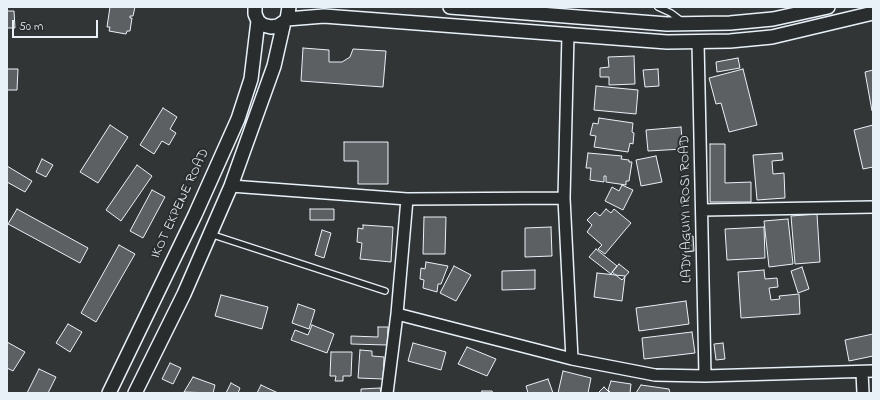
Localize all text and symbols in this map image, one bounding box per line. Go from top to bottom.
scale bar [14,12,100,38]
text: 50 m [19,18,43,36]
street label: LADY AGUIYI IROSI ROAD [677,135,697,283]
street label: IKOT EKPENE ROAD [148,146,214,262]

